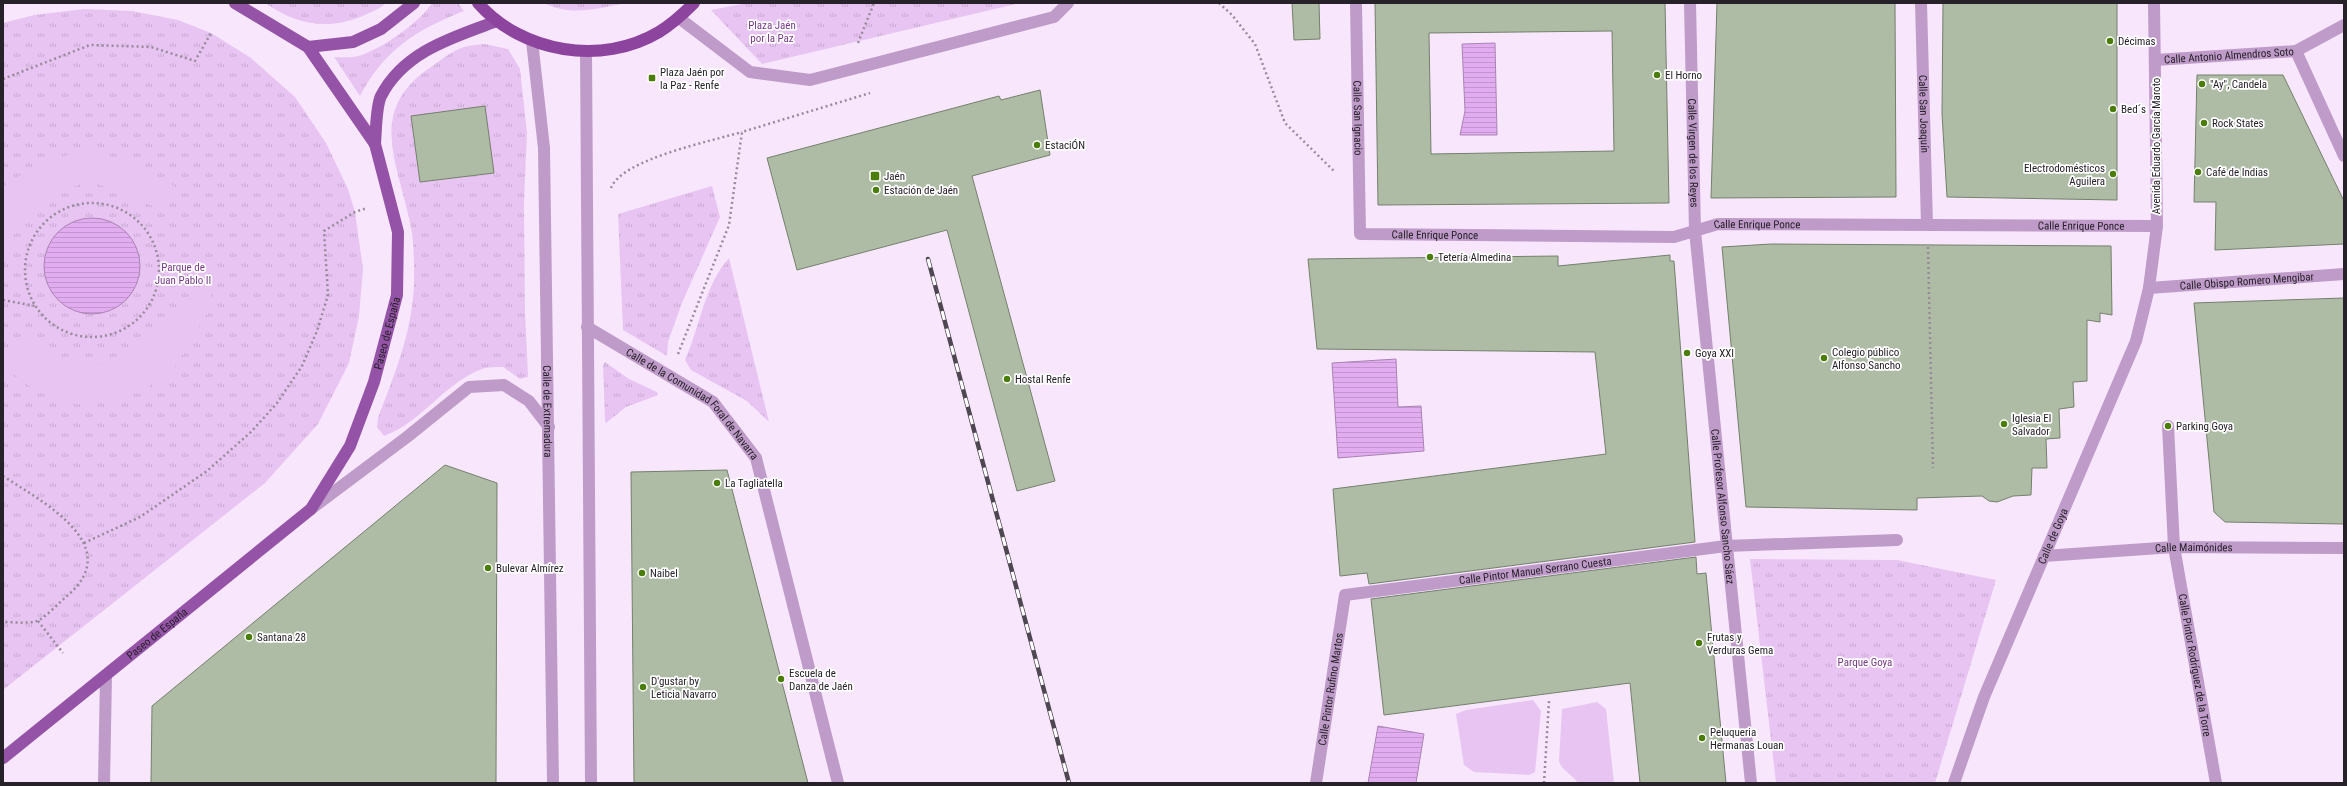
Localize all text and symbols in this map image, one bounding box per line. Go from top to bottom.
park label: Plaza Jaén por la Paz [748,19,796,45]
place label: Décimas [2118,35,2156,48]
marker: Décimas [2105,36,2115,46]
street label: Calle Antonio Almendros Soto [2164,45,2295,66]
place label: Plaza Jaén por la Paz - Renfe [660,66,725,92]
place label: El Horno [1665,69,1703,82]
marker: El Horno [1652,70,1662,80]
marker: Plaza Jaén por la Paz - Renfe [647,73,657,83]
street label: Calle San Joaquín [1916,75,1931,153]
street label: Avenida Eduardo García Maroto [2150,77,2163,214]
place label: "Ay", Candela [2210,78,2267,91]
marker: "Ay", Candela [2197,79,2207,89]
street label: Calle San Ignacio [1350,80,1365,156]
street label: Calle Virgen de los Reyes [1685,98,1700,208]
place label: Bed´s [2121,103,2146,116]
marker: Bed´s [2108,104,2118,114]
place label: Rock States [2212,117,2264,130]
marker: Rock States [2199,118,2209,128]
place label: EstaciÓN [1045,139,1085,152]
marker: EstaciÓN [1032,140,1042,150]
place label: Electrodomésticos Aguilera [2024,162,2105,188]
place label: Café de Indias [2206,166,2268,179]
marker: Café de Indias [2193,167,2203,177]
marker: Electrodomésticos Aguilera [2108,169,2118,179]
marker: Jaén [869,170,881,182]
place label: Jaén [884,170,905,183]
place label: Estación de Jaén [884,184,958,197]
marker: Estación de Jaén [871,185,881,195]
street label: Calle Enrique Ponce [1712,218,1800,232]
street label: Calle Enrique Ponce [2038,219,2124,233]
street label: Calle Enrique Ponce [1392,228,1478,242]
place label: Tetería Almedina [1438,251,1511,264]
marker: Tetería Almedina [1425,252,1435,262]
park label: Parque de Juan Pablo II [155,261,211,287]
street label: Calle Obispo Romero Mengibar [2179,270,2315,293]
street label: Paseo de España [372,296,403,371]
street label: Calle de la Comunidad Foral de Navarra [623,346,761,462]
place label: Colegio público Alfonso Sancho [1832,346,1901,372]
place label: Goya XXI [1695,347,1734,360]
marker: Goya XXI [1682,348,1692,358]
marker: Colegio público Alfonso Sancho [1819,353,1829,363]
street label: Calle de Extremadura [540,365,554,458]
place label: Hostal Renfe [1015,373,1071,386]
marker: Hostal Renfe [1002,374,1012,384]
place label: Iglesia El Salvador [2012,412,2051,438]
marker: Iglesia El Salvador [1999,419,2009,429]
place label: Parking Goya [2176,420,2233,433]
marker: Parking Goya [2163,421,2173,431]
street label: Calle Profesor Alfonso Sancho Sáez [1708,428,1737,585]
place label: La Tagliatella [725,477,783,490]
marker: La Tagliatella [712,478,722,488]
street label: Calle de Goya [2036,507,2071,566]
street label: Calle Maimónides [2154,541,2233,555]
street label: Calle Pintor Manuel Serrano Cuesta [1458,555,1612,587]
place label: Bulevar Almírez [496,562,564,575]
marker: Bulevar Almírez [483,563,493,573]
place label: Naibel [650,567,678,580]
marker: Naibel [637,568,647,578]
street label: Calle Pintor Rodríguez de la Torre [2175,593,2214,738]
street label: Paseo de España [124,605,190,662]
place label: Santana 28 [257,631,306,644]
place label: Frutas y Verduras Gema [1707,631,1773,657]
marker: Santana 28 [244,632,254,642]
street label: Calle Pintor Rufino Martos [1316,632,1346,746]
marker: Frutas y Verduras Gema [1694,638,1704,648]
park label: Parque Goya [1838,656,1892,669]
place label: Escuela de Danza de Jaén [789,667,853,693]
marker: Escuela de Danza de Jaén [776,674,786,684]
place label: D'gustar by Leticia Navarro [651,675,717,701]
marker: D'gustar by Leticia Navarro [638,682,648,692]
place label: Peluqueria Hermanas Louan [1710,726,1784,752]
marker: Peluqueria Hermanas Louan [1697,733,1707,743]

